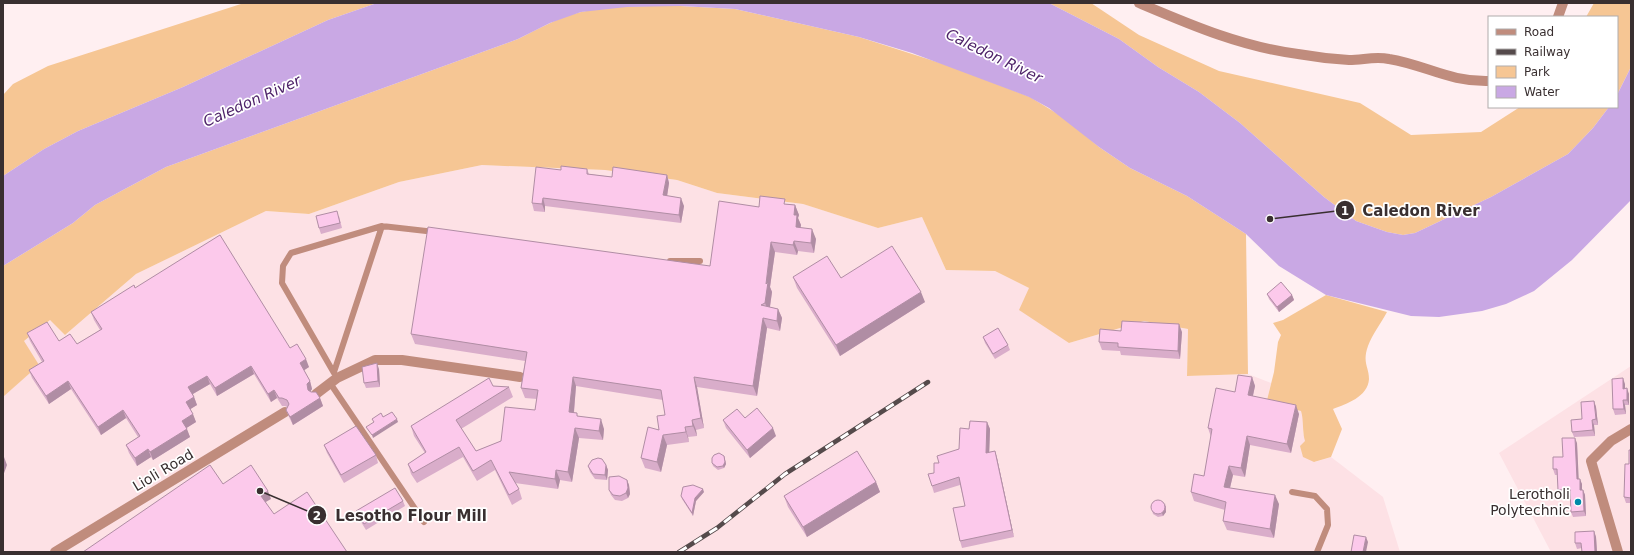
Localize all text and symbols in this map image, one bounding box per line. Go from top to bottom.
legend [1488,16,1618,108]
water label: Caledon River [943,25,1046,87]
text: Road [1524,25,1554,39]
text: Railway [1524,45,1570,59]
text: Park [1524,65,1550,79]
water label: Caledon River [200,71,304,131]
text: Water [1524,85,1560,99]
callout: Caledon River [1335,197,1488,224]
text: Caledon River [1362,202,1480,220]
text: 1 [1341,204,1349,218]
street label: Lioli Road [130,446,196,494]
place label: Lerotholi Polytechnic [1490,486,1570,518]
marker: Lerotholi Polytechnic [1573,497,1583,507]
callout: Lesotho Flour Mill [307,502,495,529]
text: Lesotho Flour Mill [335,507,487,525]
text: 2 [313,509,321,523]

